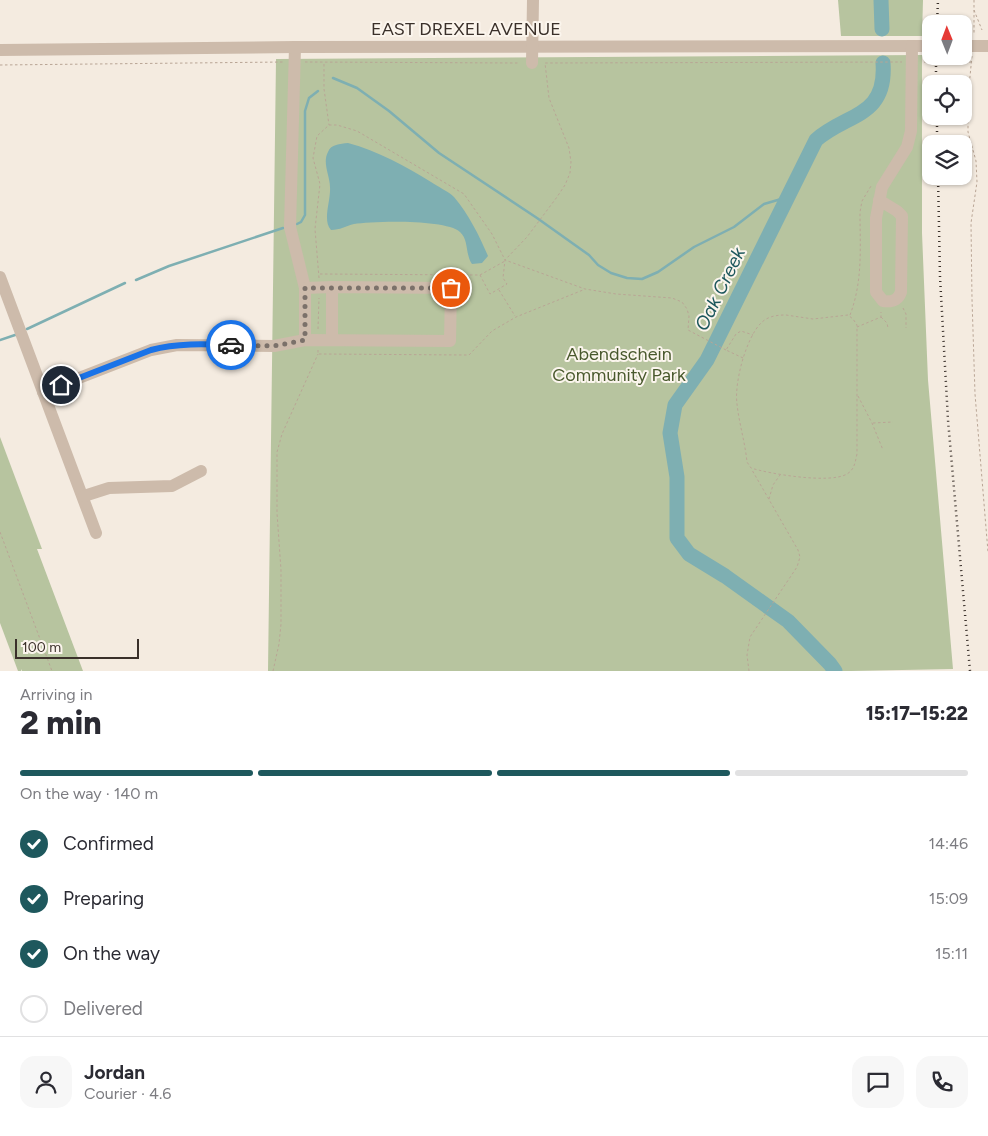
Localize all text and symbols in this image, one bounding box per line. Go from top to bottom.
north arrow [922,15,972,65]
map controls [922,15,972,185]
street label: EAST DREXEL AVENUE [371,18,561,40]
button: locate [922,75,972,125]
button: layers [922,135,972,185]
water label: Oak Creek [690,243,750,334]
pin [430,267,472,309]
icon: bag [437,274,465,302]
courier [206,320,256,370]
icon: car [217,331,245,359]
park label: Abendschein Community Park [552,343,686,386]
pin [40,364,82,406]
icon: home [47,371,75,399]
scale bar [15,636,139,659]
text: 100 m [22,639,61,656]
text: Arriving in [20,685,92,704]
text: 15:17–15:22 [866,702,968,725]
text: 2 min [20,704,102,742]
text: On the way · 140 m [20,784,158,803]
icon: check [20,830,48,858]
text: Confirmed [63,832,154,855]
text: 14:46 [928,834,968,853]
icon: check [20,885,48,913]
text: Preparing [63,887,144,910]
text: 15:09 [929,889,968,908]
icon: check [20,940,48,968]
text: On the way [63,942,160,965]
text: 15:11 [935,944,968,963]
text: Delivered [63,997,143,1020]
button: person [20,1056,72,1108]
button: chat [852,1056,904,1108]
button: phone [916,1056,968,1108]
text: Jordan [84,1061,145,1084]
text: Courier · 4.6 [84,1084,171,1103]

